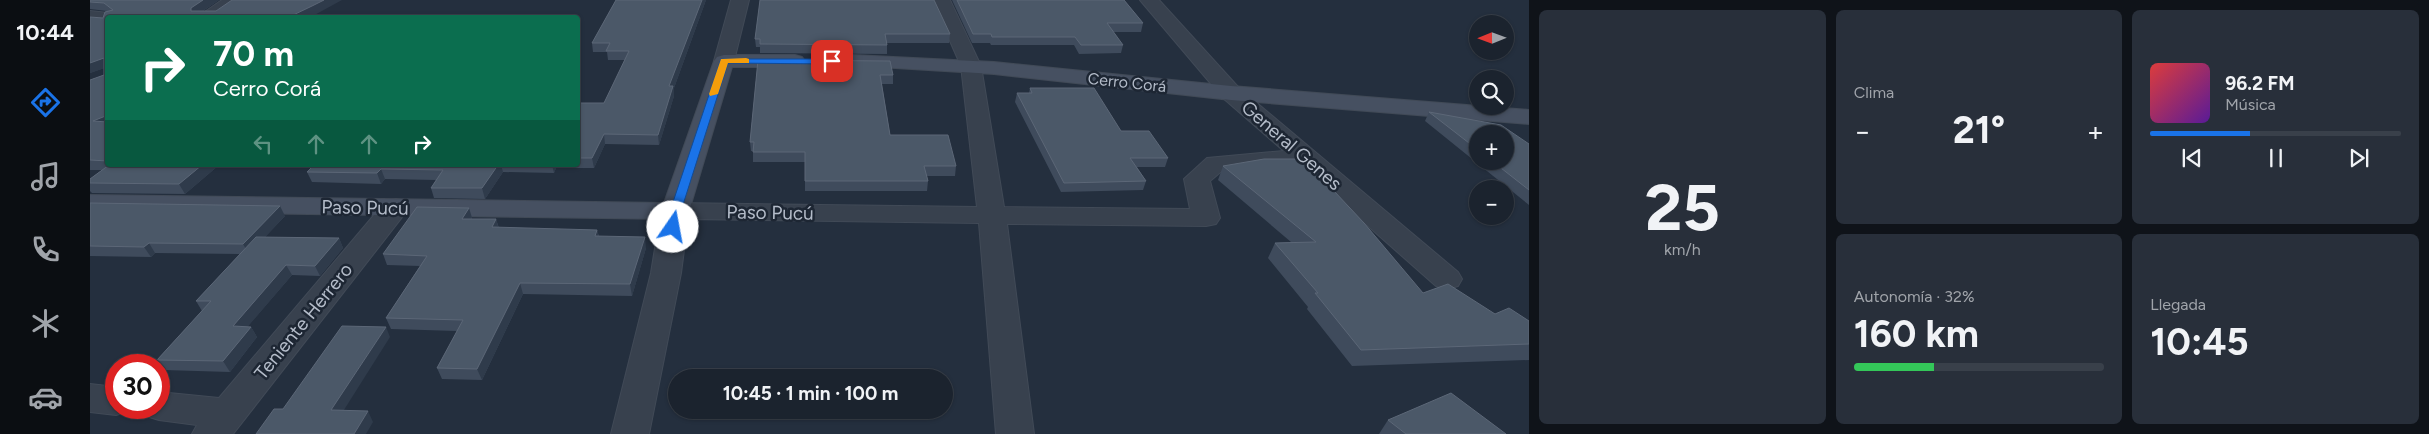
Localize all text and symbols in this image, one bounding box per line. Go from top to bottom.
north arrow [1469,15,1514,60]
map controls [1469,15,1514,225]
text: 10:44 [16,19,74,46]
text: 70 m [213,33,294,75]
icon: right [130,35,195,100]
pin [811,40,853,82]
icon: arrive [818,47,846,75]
street label: Cerro Corá [1087,69,1167,96]
button: search [1469,70,1514,115]
text: 96.2 FM [2225,72,2294,95]
text: Cerro Corá [213,75,321,102]
text: Clima [1854,83,1894,102]
icon: directions [28,85,63,120]
text: Música [2225,95,2276,114]
street label: General Genes [1237,96,1347,195]
text: 21° [1953,107,2005,153]
text: − [1854,114,1871,148]
text: + [2087,114,2104,148]
button: + [1469,125,1514,170]
icon: left [249,130,277,158]
icon: ahead [302,130,330,158]
icon: ahead [355,130,383,158]
icon: right [408,130,436,158]
icon: previous [2178,144,2206,172]
icon: pause [2262,144,2290,172]
icon: next [2345,144,2373,172]
icon: music [28,159,63,194]
text: 25 [1645,168,1720,246]
button: − [1469,180,1514,225]
street label: Paso Pucú [321,195,409,220]
position arrow [646,200,698,252]
street label: Paso Pucú [726,200,814,225]
icon: phone [28,232,63,267]
text: km/h [1664,240,1701,259]
street label: Teniente Herrero [249,258,357,384]
text: Autonomía · 32% [1854,287,1975,306]
text: Llegada [2150,295,2206,314]
icon: climate [28,306,63,341]
text: 160 km [1854,311,1979,357]
text: 10:45 [2150,319,2249,365]
speed limit sign: 30 [105,354,170,419]
icon: car [28,380,63,415]
text: 10:45 · 1 min · 100 m [723,382,898,405]

